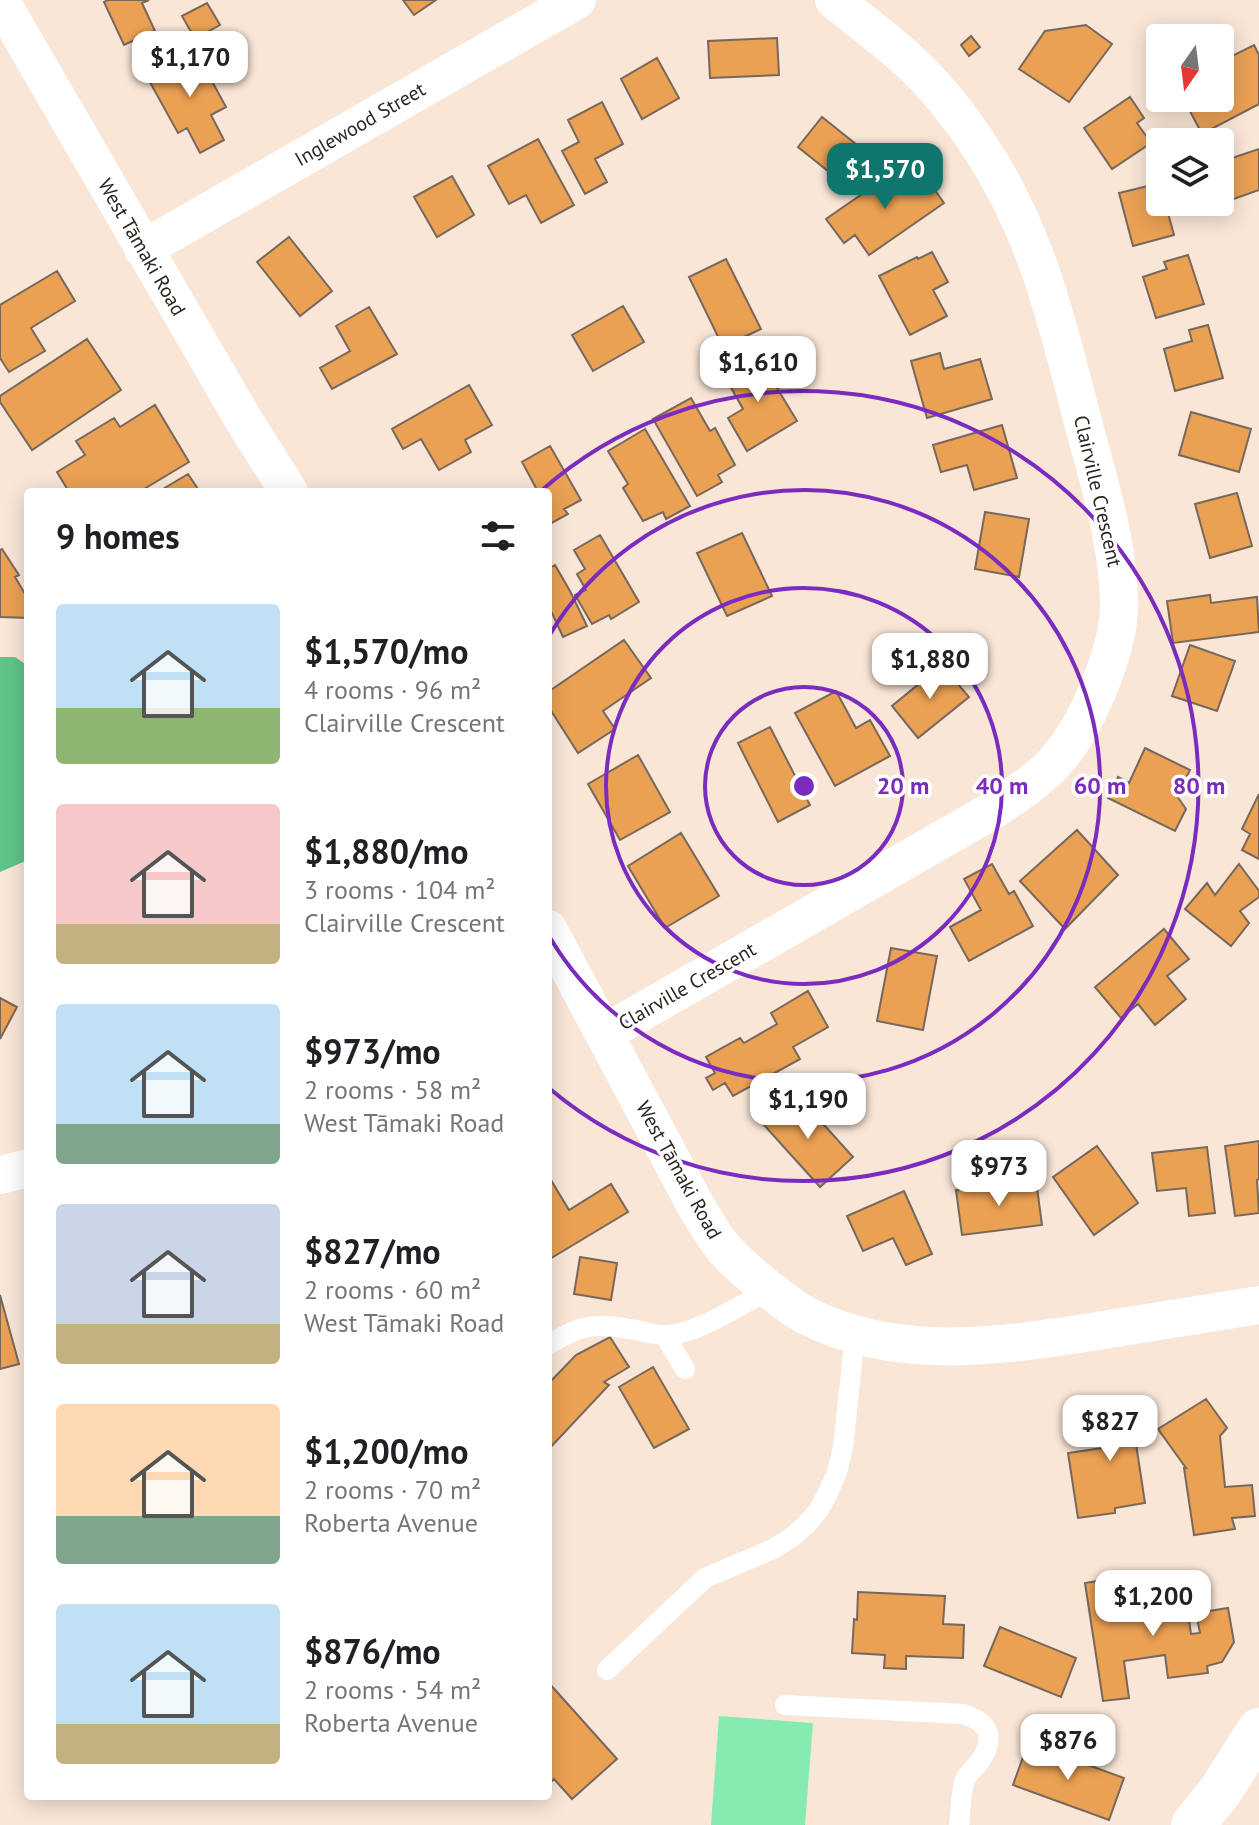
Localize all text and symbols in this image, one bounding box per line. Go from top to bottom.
north arrow [1146,24,1234,112]
map controls [1146,24,1234,216]
pin: $1,170 [125,31,255,99]
text: $1,170 [150,40,230,73]
street label: Inglewood Street [290,76,430,172]
button: layers [1146,128,1234,216]
pin: $1,570 [820,143,950,211]
text: $1,570 [845,152,925,185]
street label: West Tāmaki Road [92,174,192,320]
pin: $1,610 [693,336,823,404]
text: $1,610 [718,345,798,378]
street label: Clairville Crescent [1068,413,1128,569]
text: 9 homes [56,514,180,558]
icon: filters [476,514,520,558]
text: $1,570/mo [304,629,468,673]
pin: $1,880 [865,633,995,701]
icon: home [120,636,216,732]
text: $1,880 [890,642,970,675]
text: 4 rooms · 96 m² [304,673,481,706]
text: Clairville Crescent [304,706,505,739]
text: 20 m [877,770,929,801]
text: 40 m [976,770,1028,801]
text: 60 m [1074,770,1126,801]
text: 80 m [1173,770,1225,801]
centre of rings [790,772,818,800]
text: $1,880/mo [304,829,468,873]
icon: home [120,836,216,932]
text: 3 rooms · 104 m² [304,873,496,906]
text: Clairville Crescent [304,906,505,939]
street label: Clairville Crescent [614,936,761,1036]
text: $973/mo [304,1029,441,1073]
icon: home [120,1036,216,1132]
text: 2 rooms · 58 m² [304,1073,481,1106]
pin: $1,190 [743,1073,873,1141]
text: $1,190 [768,1082,848,1115]
street label: West Tāmaki Road [630,1096,728,1244]
text: West Tāmaki Road [304,1106,504,1139]
pin: $973 [952,1140,1046,1208]
text: $973 [970,1149,1028,1182]
text: $827/mo [304,1229,441,1273]
icon: home [120,1236,216,1332]
text: 2 rooms · 60 m² [304,1273,481,1306]
text: West Tāmaki Road [304,1306,504,1339]
pin: $827 [1063,1395,1157,1463]
text: $827 [1081,1404,1139,1437]
text: $1,200/mo [304,1429,468,1473]
icon: home [120,1436,216,1532]
text: 2 rooms · 70 m² [304,1473,481,1506]
text: Roberta Avenue [304,1506,478,1539]
pin: $1,200 [1088,1570,1218,1638]
text: $1,200 [1113,1579,1193,1612]
text: $876/mo [304,1629,441,1673]
icon: home [120,1636,216,1732]
text: 2 rooms · 54 m² [304,1673,481,1706]
text: Roberta Avenue [304,1706,478,1739]
pin: $876 [1021,1714,1115,1782]
text: $876 [1039,1723,1097,1756]

